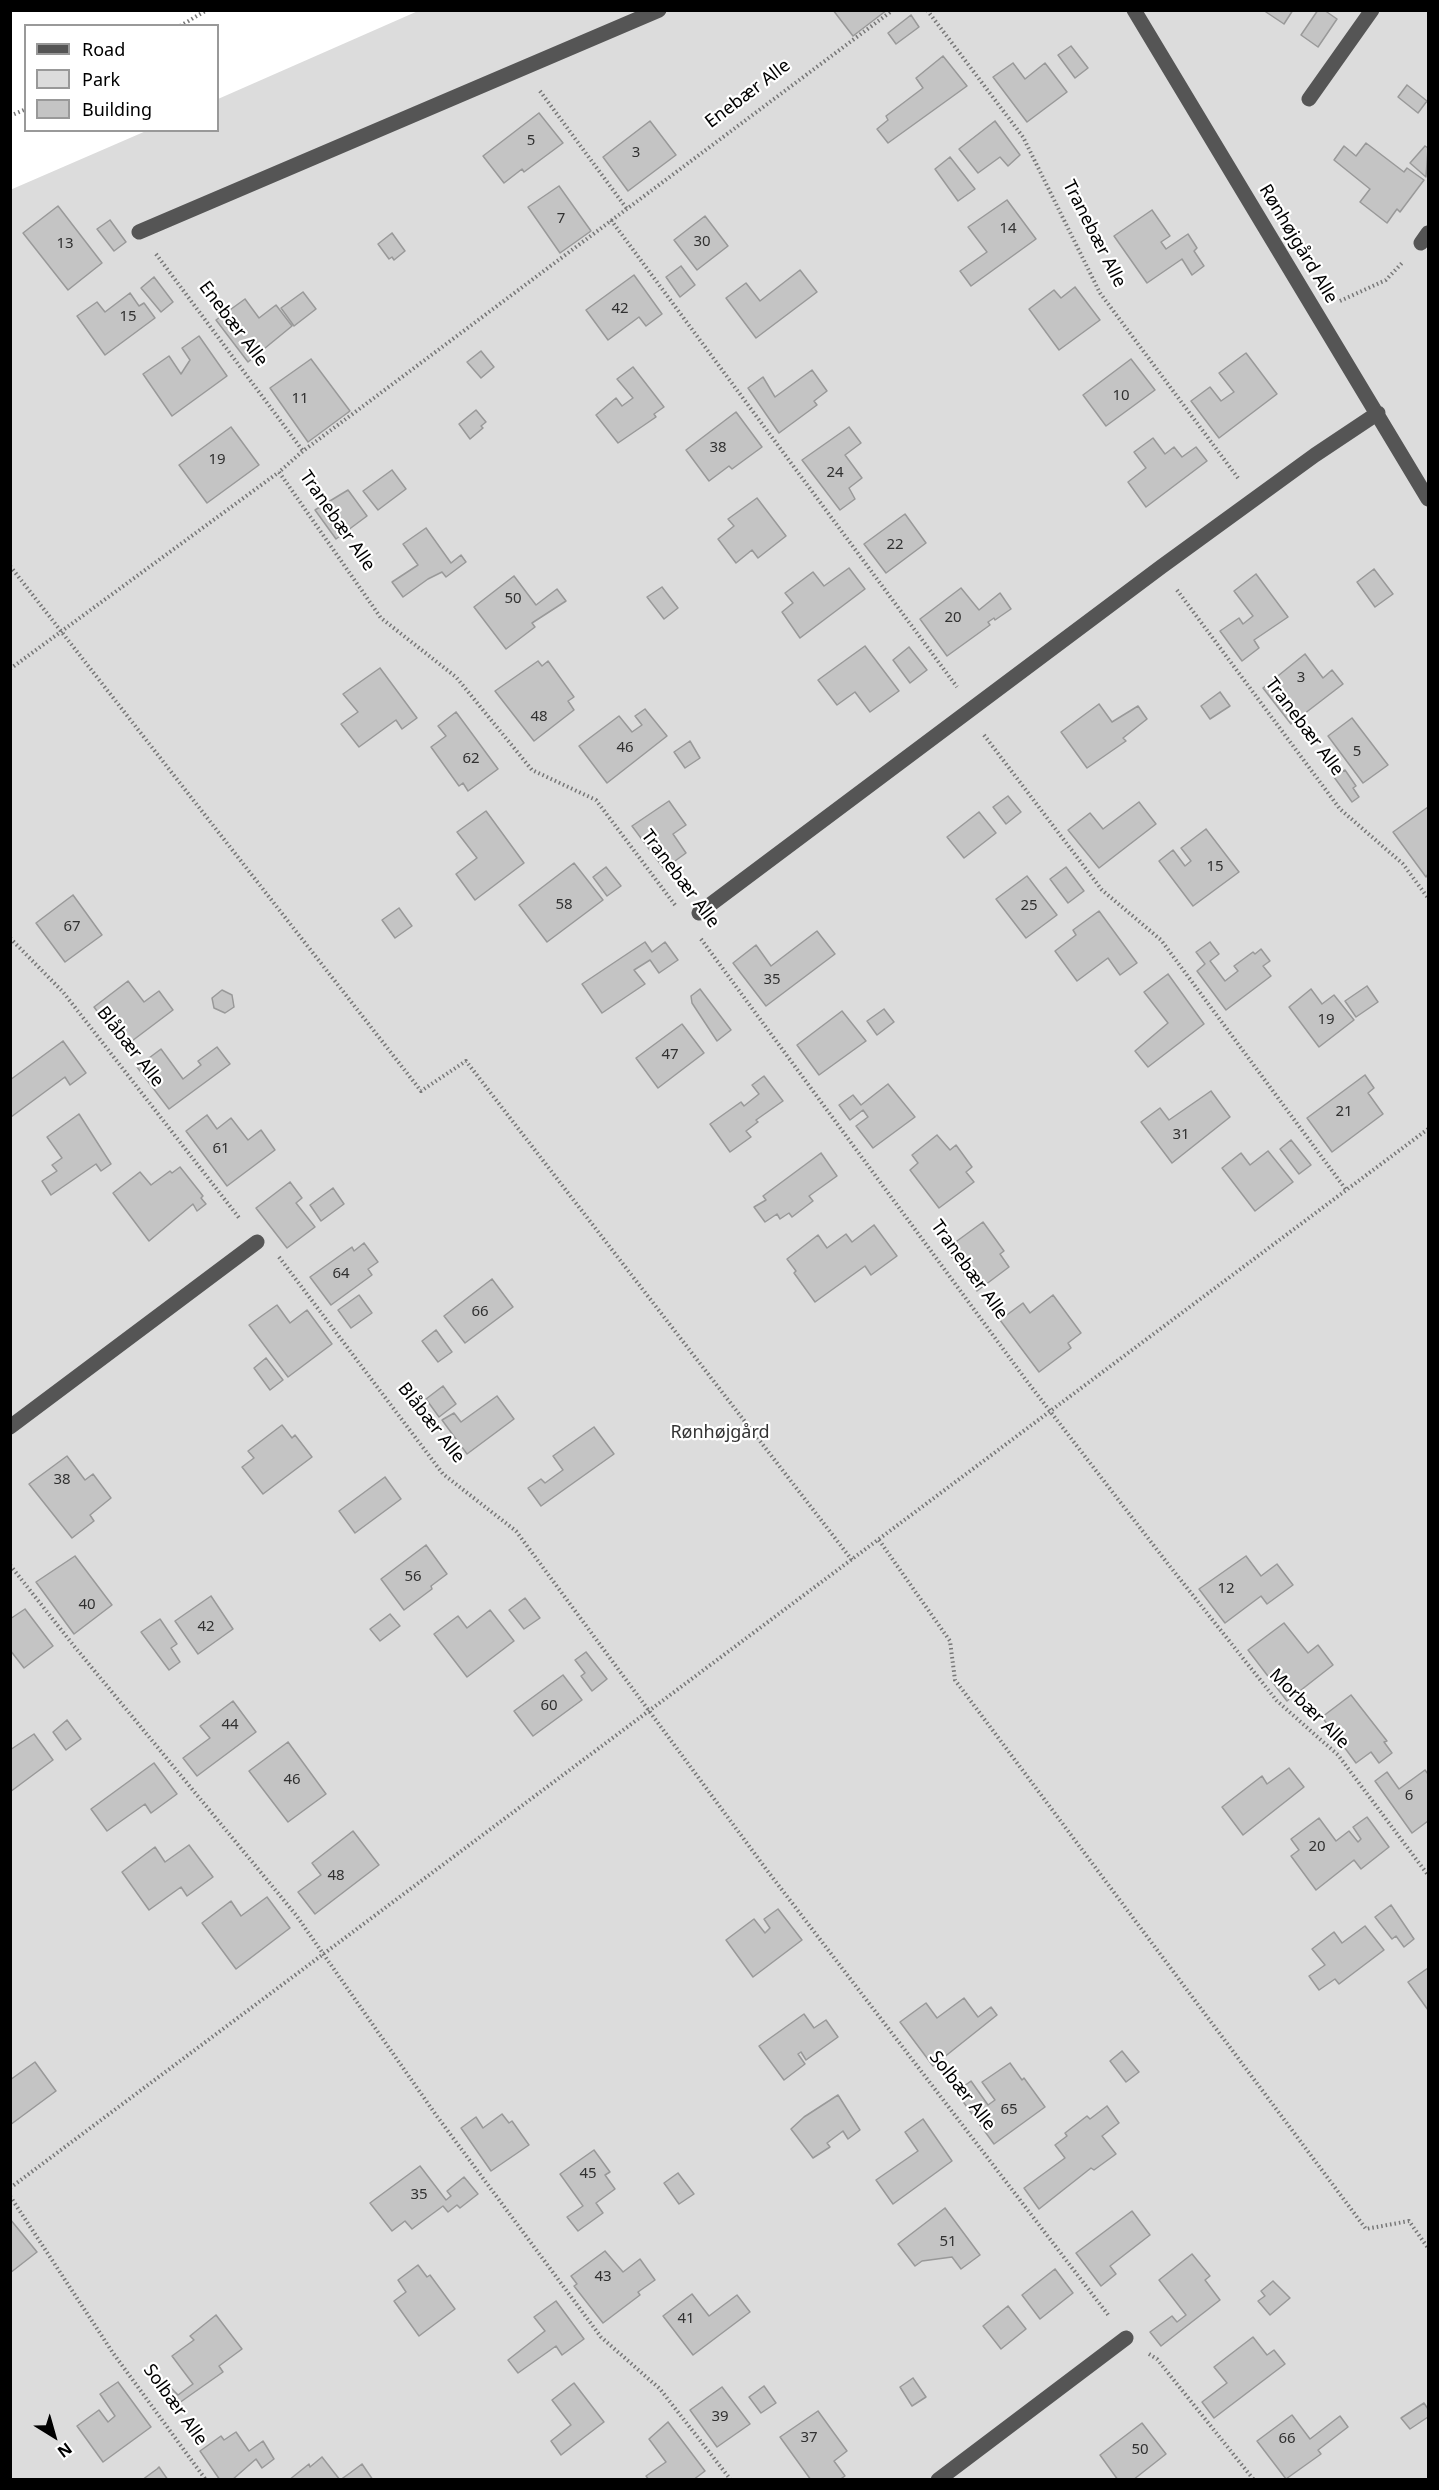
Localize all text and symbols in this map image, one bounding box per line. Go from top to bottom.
legend [24,24,219,132]
text: Road [82,37,125,61]
street label: Enebær Alle [701,55,795,133]
text: Park [82,67,120,91]
text: Building [82,97,152,121]
house number: 5 [527,132,535,150]
house number: 3 [632,144,640,162]
street label: Tranebær Alle [1058,177,1130,291]
street label: Rønhøjgård Alle [1254,181,1342,307]
house number: 7 [557,210,565,228]
house number: 14 [999,220,1017,238]
house number: 30 [693,233,711,251]
house number: 13 [56,235,74,253]
street label: Enebær Alle [194,277,272,371]
house number: 42 [611,300,629,318]
house number: 15 [119,308,137,326]
house number: 10 [1112,387,1130,405]
house number: 11 [291,390,309,408]
house number: 38 [709,439,727,457]
house number: 19 [208,451,226,469]
house number: 24 [826,464,844,482]
street label: Tranebær Alle [295,467,379,575]
house number: 22 [886,536,904,554]
house number: 50 [504,590,522,608]
house number: 20 [944,609,962,627]
house number: 3 [1297,669,1305,687]
street label: Tranebær Alle [1260,674,1348,780]
house number: 48 [530,708,548,726]
house number: 46 [616,739,634,757]
house number: 5 [1353,743,1361,761]
house number: 62 [462,750,480,768]
street label: Tranebær Alle [636,826,724,932]
house number: 15 [1206,858,1224,876]
house number: 58 [555,896,573,914]
house number: 25 [1020,897,1038,915]
house number: 67 [63,918,81,936]
house number: 35 [763,971,781,989]
street label: Blåbær Alle [92,1002,168,1092]
house number: 19 [1317,1011,1335,1029]
house number: 47 [661,1046,679,1064]
house number: 21 [1335,1103,1353,1121]
house number: 31 [1172,1126,1190,1144]
house number: 61 [212,1140,230,1158]
street label: Tranebær Alle [926,1216,1012,1324]
house number: 64 [332,1265,350,1283]
house number: 66 [471,1303,489,1321]
street label: Blåbær Alle [393,1378,469,1468]
park label: Rønhøjgård [670,1422,770,1444]
house number: 38 [53,1471,71,1489]
house number: 56 [404,1568,422,1586]
house number: 12 [1217,1580,1235,1598]
house number: 40 [78,1596,96,1614]
house number: 42 [197,1618,215,1636]
street label: Morbær Alle [1264,1664,1354,1754]
house number: 60 [540,1697,558,1715]
house number: 44 [221,1716,239,1734]
house number: 46 [283,1771,301,1789]
house number: 6 [1405,1787,1413,1805]
house number: 20 [1308,1838,1326,1856]
house number: 48 [327,1867,345,1885]
street label: Solbær Alle [924,2047,1000,2135]
house number: 65 [1000,2101,1018,2119]
house number: 45 [579,2165,597,2183]
house number: 35 [410,2186,428,2204]
house number: 51 [939,2233,957,2251]
house number: 43 [594,2268,612,2286]
house number: 41 [677,2310,695,2328]
street label: Solbær Alle [138,2360,212,2450]
north arrow [24,2406,84,2466]
house number: 39 [711,2408,729,2426]
house number: 37 [800,2429,818,2447]
house number: 66 [1278,2430,1296,2448]
text: N [53,2438,77,2463]
house number: 50 [1131,2441,1149,2459]

